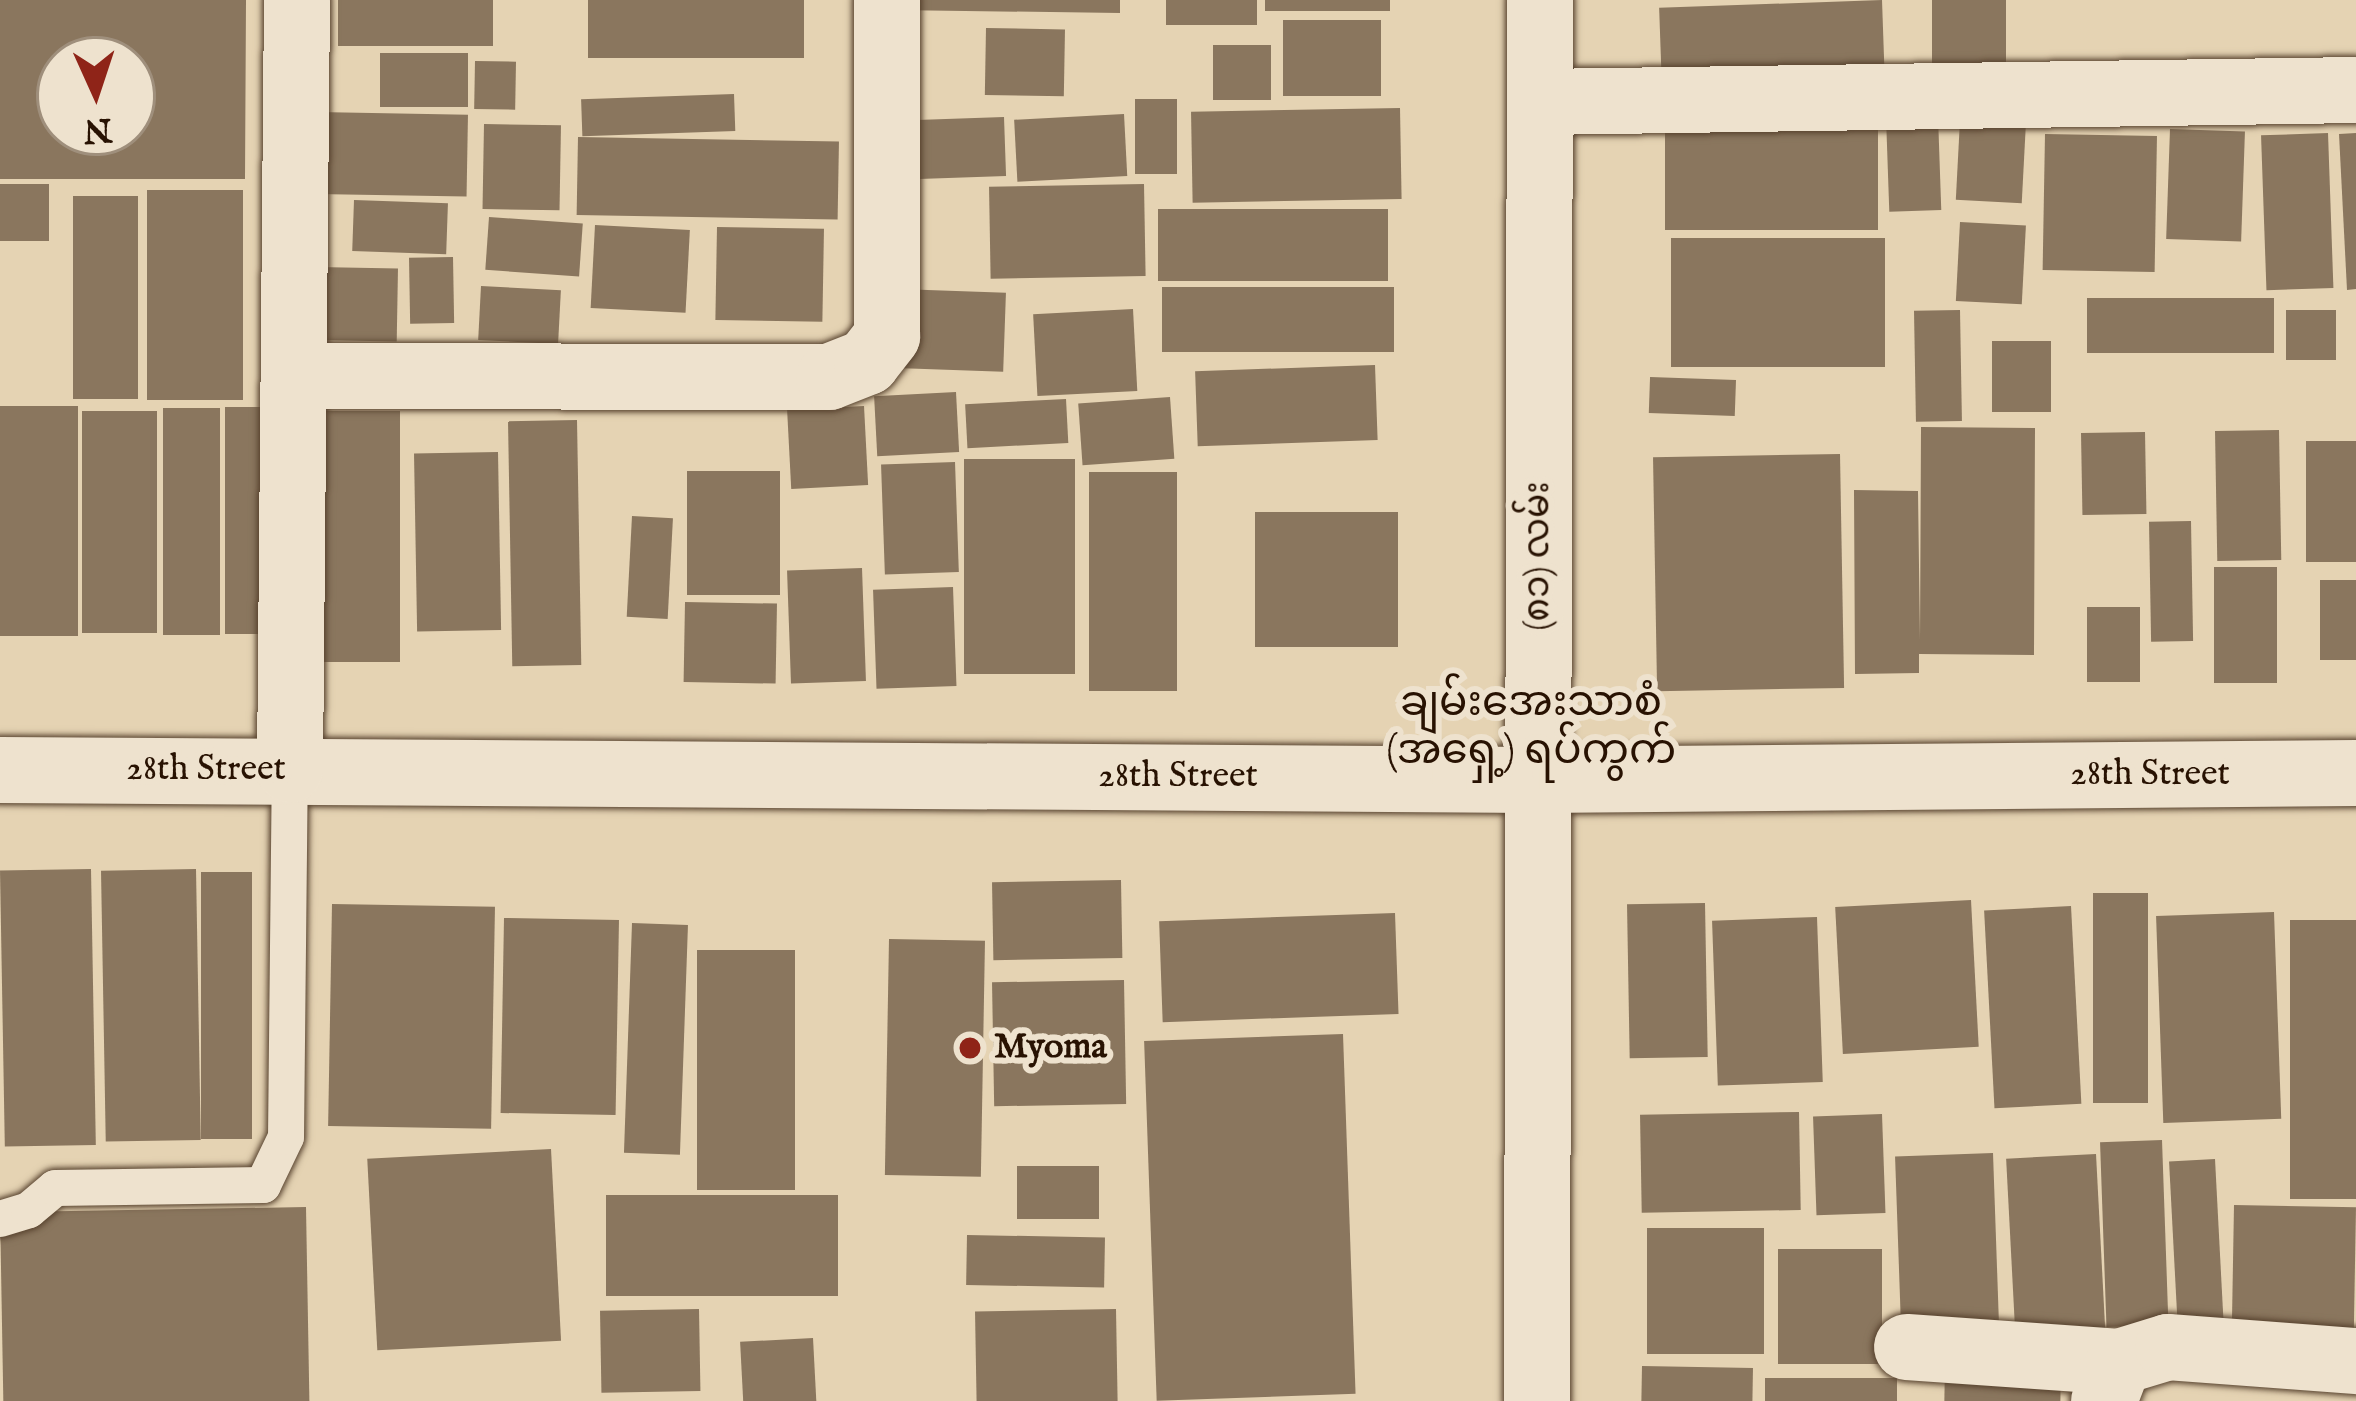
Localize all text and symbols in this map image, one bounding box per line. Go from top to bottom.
north arrow [36,36,156,156]
text: N [82,107,113,151]
street label: (၈၁) လမ်း [1517,481,1561,631]
district label: ချမ်းအေးသာစံ (အရှေ့) ရပ်ကွက် [1386,679,1676,777]
street label: 28th Street [126,748,286,792]
street label: 28th Street [2070,753,2230,797]
street label: 28th Street [1098,755,1258,799]
place label: Myoma [994,1026,1107,1070]
marker: Myoma [957,1035,983,1061]

